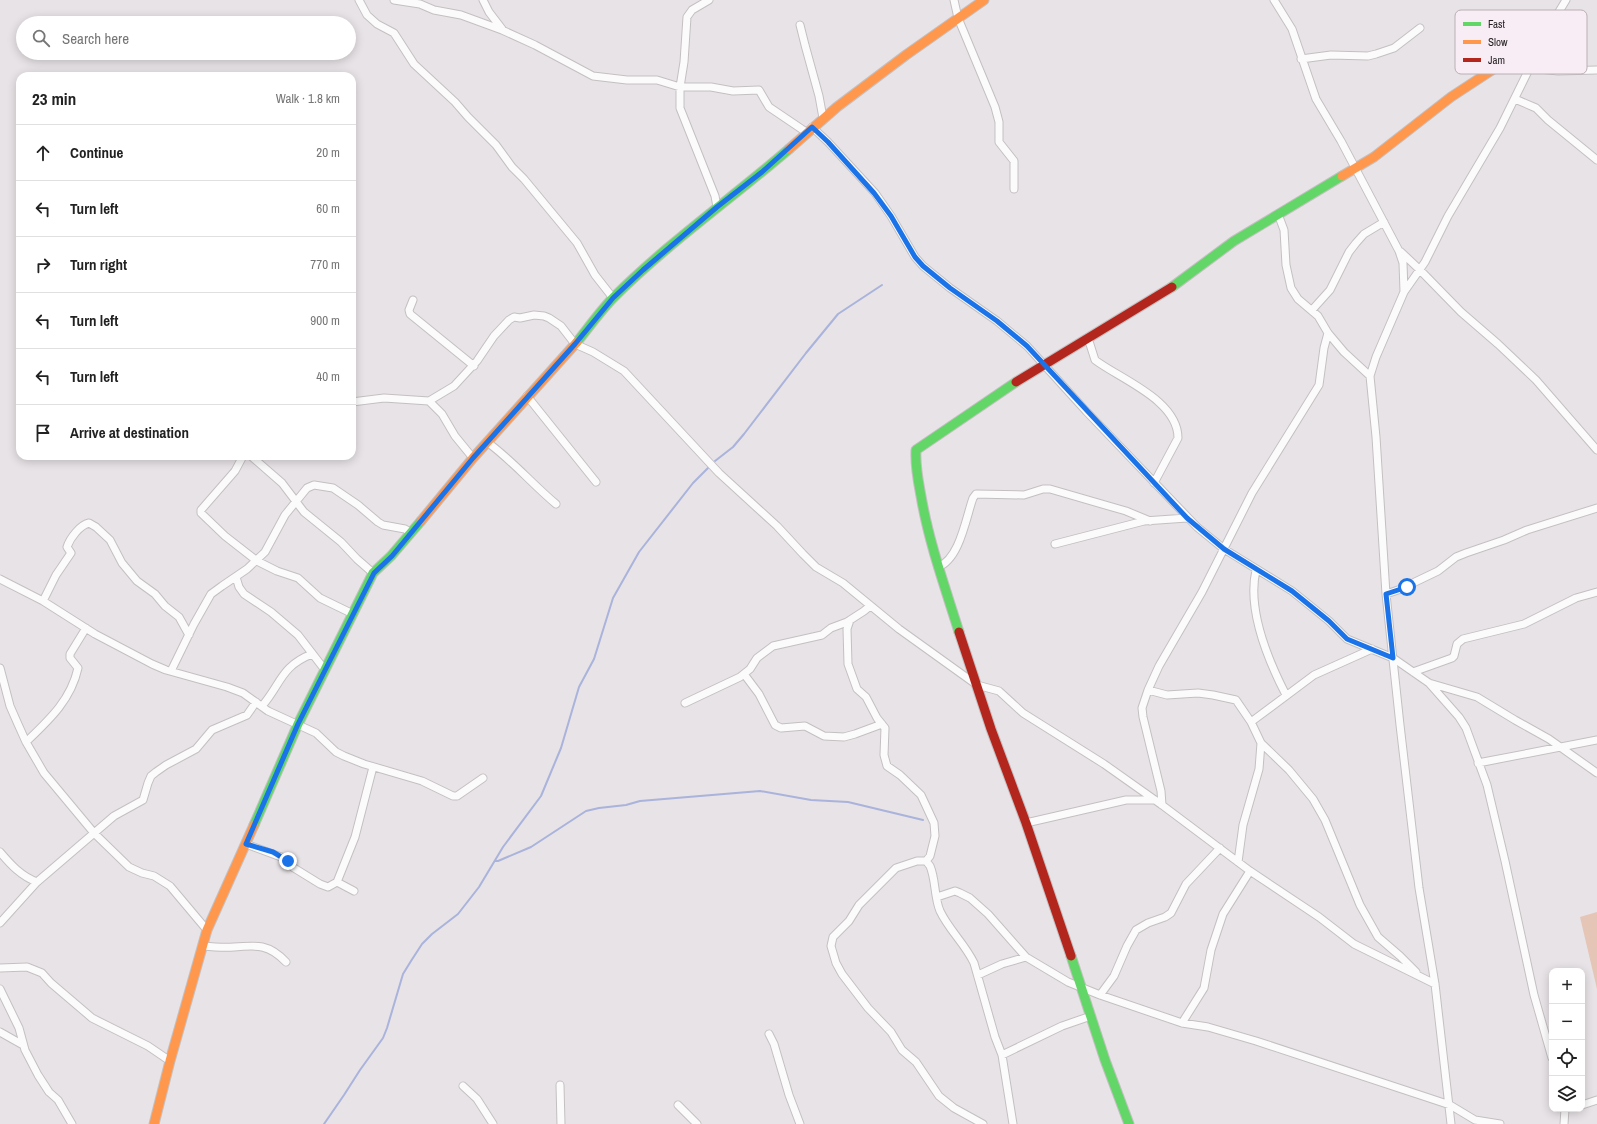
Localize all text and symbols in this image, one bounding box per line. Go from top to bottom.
legend [1455,10,1587,74]
search box [16,16,356,60]
text: Fast [1488,17,1506,31]
icon: search [30,27,52,49]
text: Search here [62,28,129,49]
text: Slow [1488,35,1508,49]
text: Jam [1488,53,1505,67]
text: 23 min [32,87,76,110]
text: Walk · 1.8 km [276,90,340,107]
icon: ahead [32,142,54,164]
text: Continue [70,142,123,163]
text: 20 m [316,144,340,161]
icon: left [32,198,54,220]
text: Turn left [70,198,118,219]
text: 60 m [316,200,340,217]
icon: right [32,254,54,276]
text: Turn right [70,254,127,275]
text: 770 m [310,256,340,273]
icon: left [32,310,54,332]
text: Turn left [70,310,118,331]
text: 900 m [310,312,340,329]
icon: left [32,366,54,388]
text: Turn left [70,366,118,387]
text: 40 m [316,368,340,385]
icon: arrive [32,422,54,444]
text: Arrive at destination [70,422,189,443]
route start [1398,578,1416,596]
route end [279,852,297,870]
map controls [1549,968,1585,1112]
button: + [1549,968,1585,1004]
button: − [1549,1004,1585,1040]
button: locate [1549,1040,1585,1076]
button: layers [1549,1076,1585,1112]

